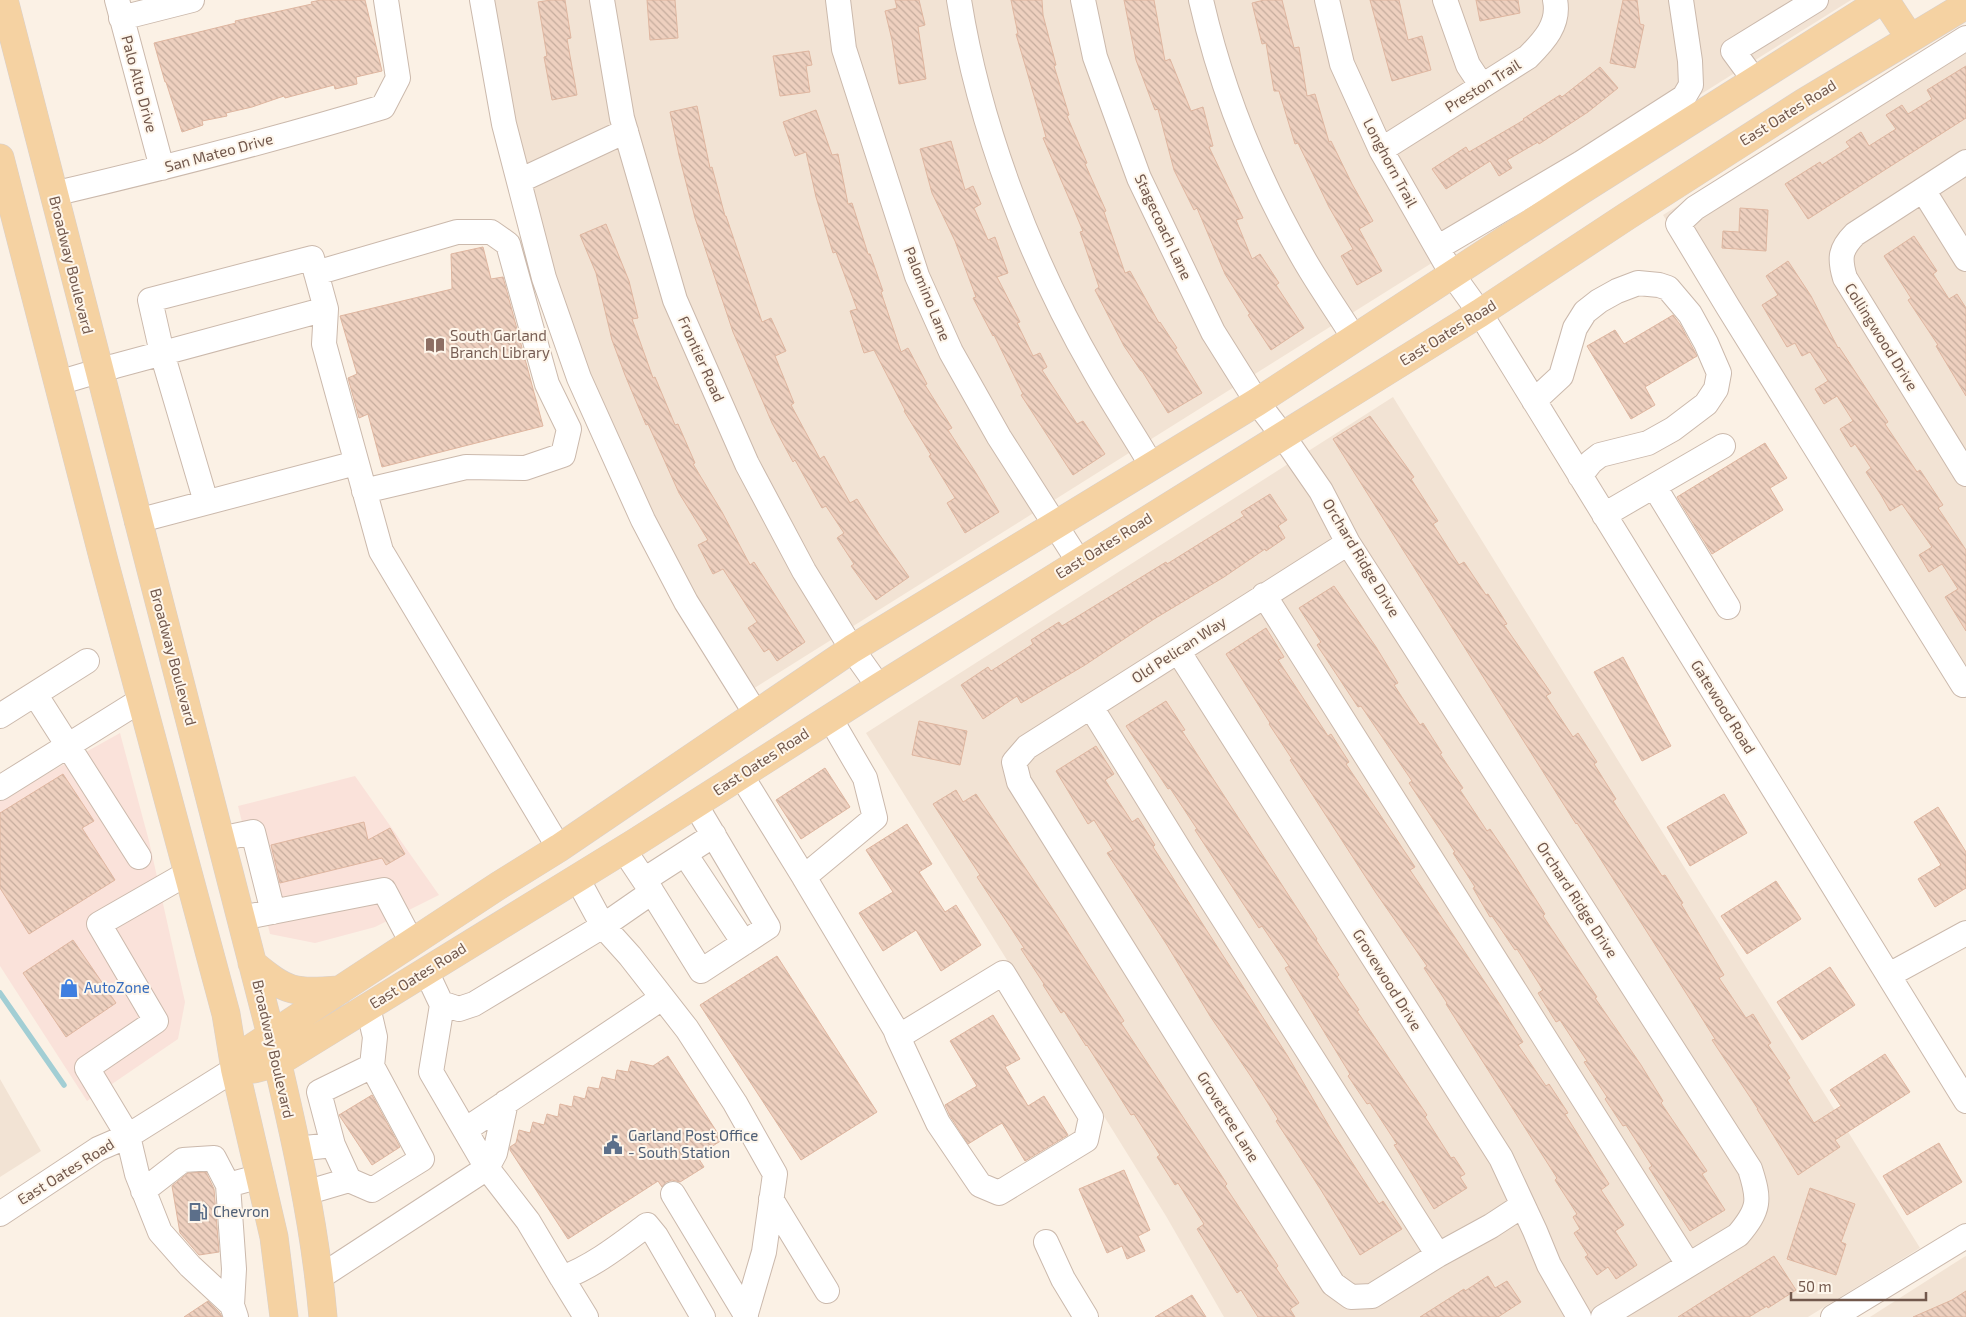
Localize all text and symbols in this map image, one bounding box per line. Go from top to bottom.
street label: Palo Alto Drive [118,33,162,134]
street label: Preston Trail [1441,54,1524,116]
street label: East Oates Road [1736,75,1839,149]
street label: Longhorn Trail [1360,115,1422,210]
street label: San Mateo Drive [163,129,275,175]
street label: Stagecoach Lane [1132,171,1196,282]
street label: Broadway Boulevard [46,194,98,336]
street label: Palomino Lane [901,244,955,343]
street label: Collingwood Drive [1841,279,1922,394]
street label: East Oates Road [1396,295,1499,369]
street label: Frontier Road [675,313,729,404]
place label: South Garland Branch Library [450,326,550,361]
library icon: South Garland Branch Library [424,334,446,356]
street label: Orchard Ridge Drive [1319,495,1404,620]
street label: East Oates Road [1052,508,1155,582]
street label: Broadway Boulevard [147,586,201,727]
street label: Old Pelican Way [1128,612,1229,686]
street label: Gatewood Road [1688,656,1760,757]
street label: East Oates Road [709,723,812,799]
street label: Orchard Ridge Drive [1534,838,1622,961]
street label: Grovewood Drive [1349,925,1426,1034]
street label: East Oates Road [366,938,469,1012]
shop icon: AutoZone [58,977,80,999]
place label: AutoZone [84,978,150,996]
street label: Broadway Boulevard [249,978,299,1120]
street label: Grovetree Lane [1194,1068,1264,1165]
place label: Garland Post Office - South Station [628,1126,758,1161]
street label: East Oates Road [14,1134,117,1208]
public building icon: Garland Post Office - South Station [602,1134,624,1156]
fuel station icon: Chevron [187,1201,209,1223]
place label: Chevron [213,1202,269,1220]
scale bar [1791,1270,1926,1302]
text: 50 m [1798,1277,1832,1295]

